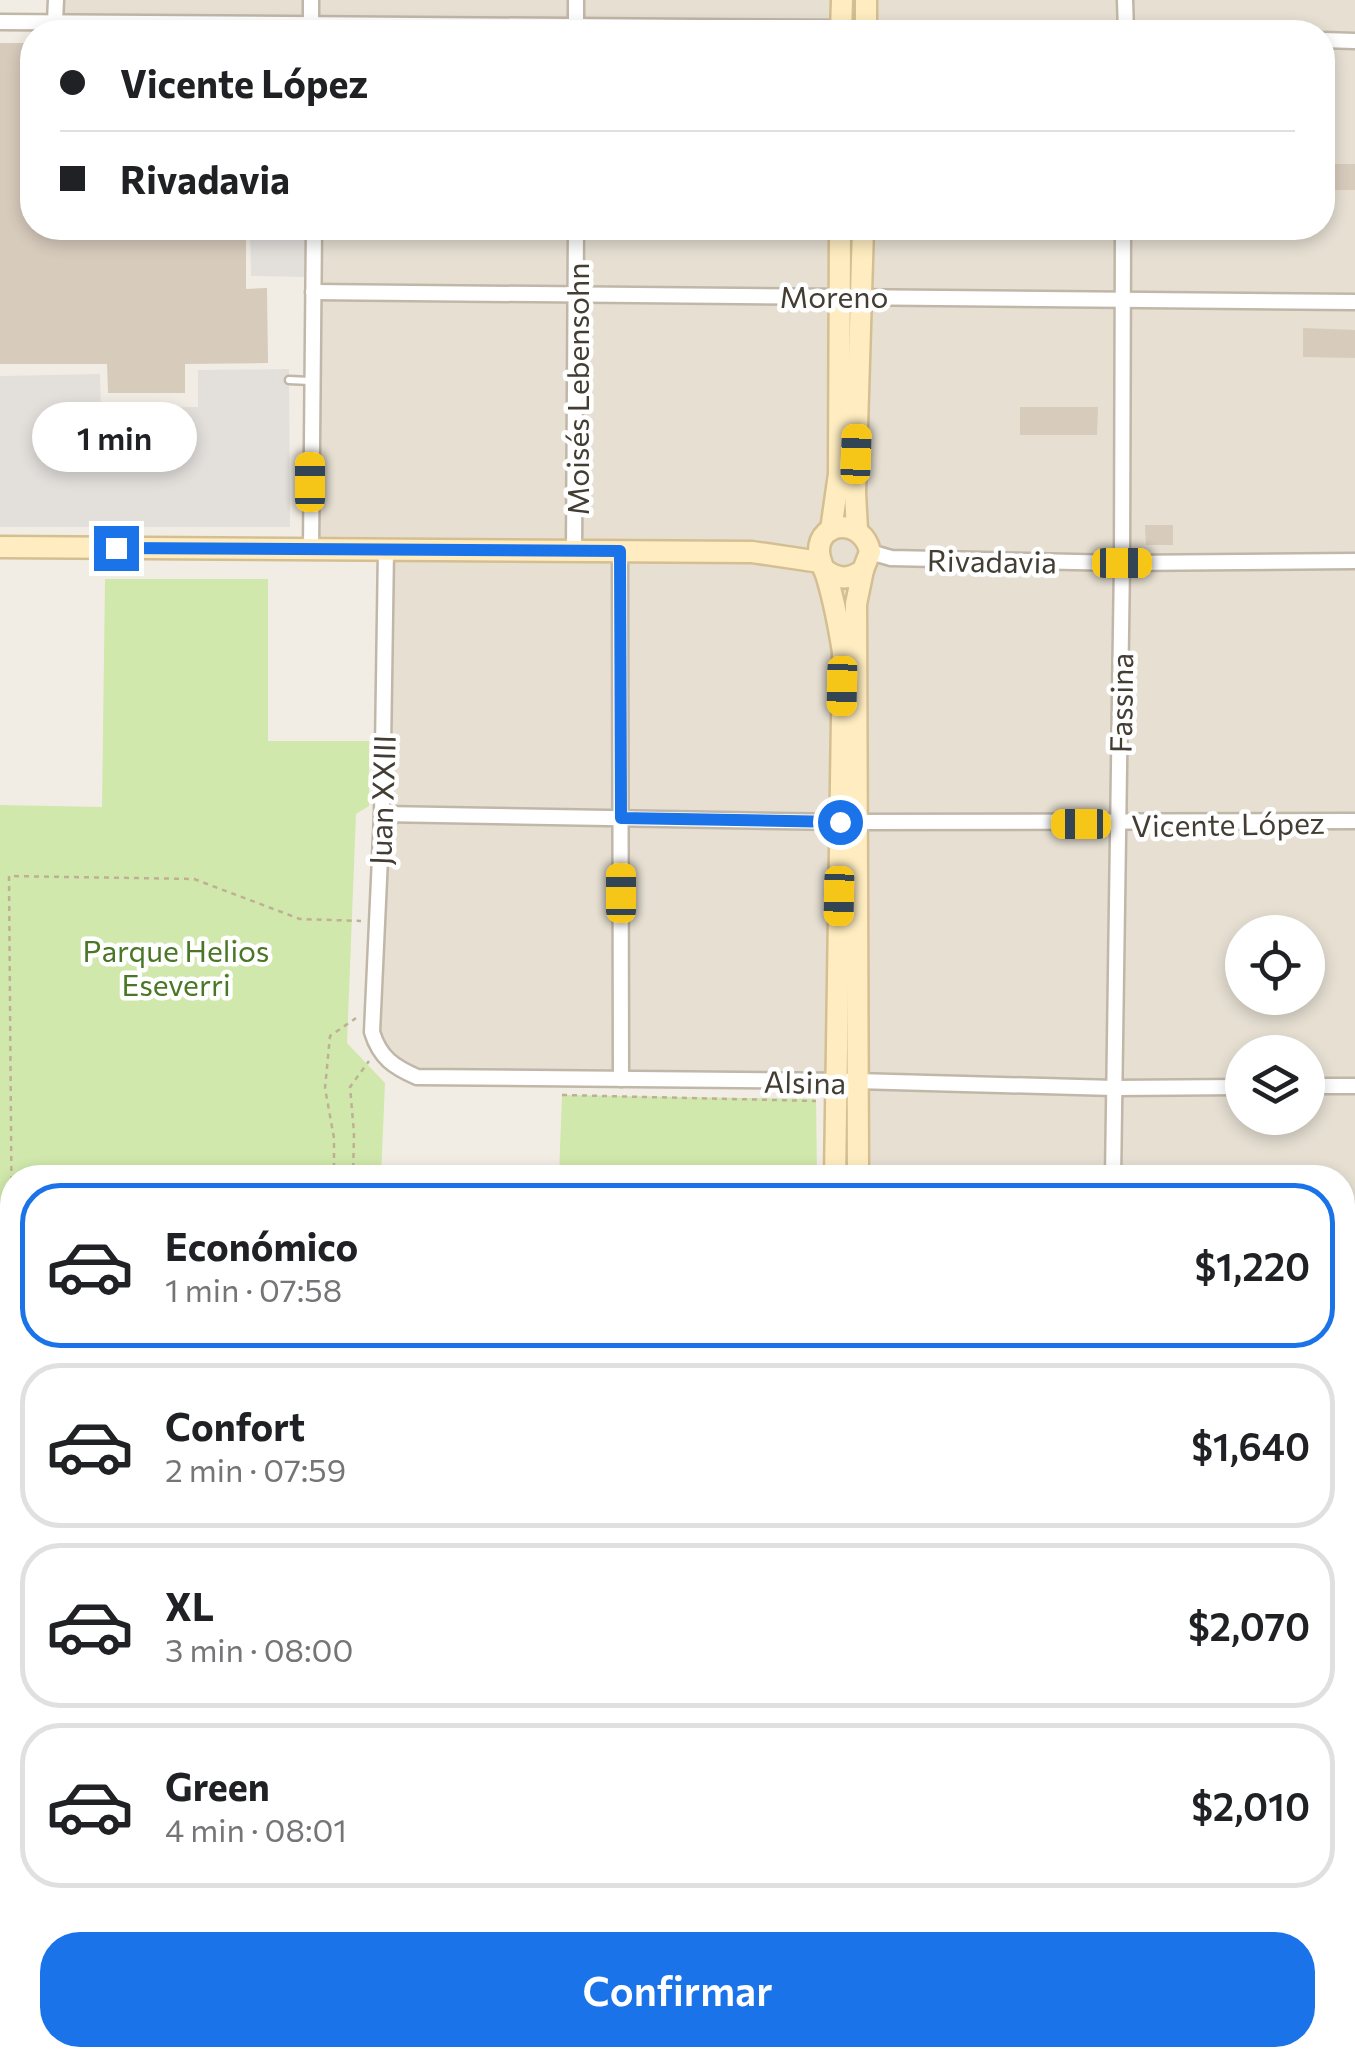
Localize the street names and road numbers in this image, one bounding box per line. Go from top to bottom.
street label: Moisés Lebensohn [558,263,595,515]
street label: Moreno [780,277,888,314]
street label: Rivadavia [927,540,1057,580]
street label: Fassina [1101,653,1139,753]
street label: Juan XXIII [360,734,402,866]
street label: Vicente López [1131,803,1325,843]
street label: Alsina [763,1062,847,1100]

